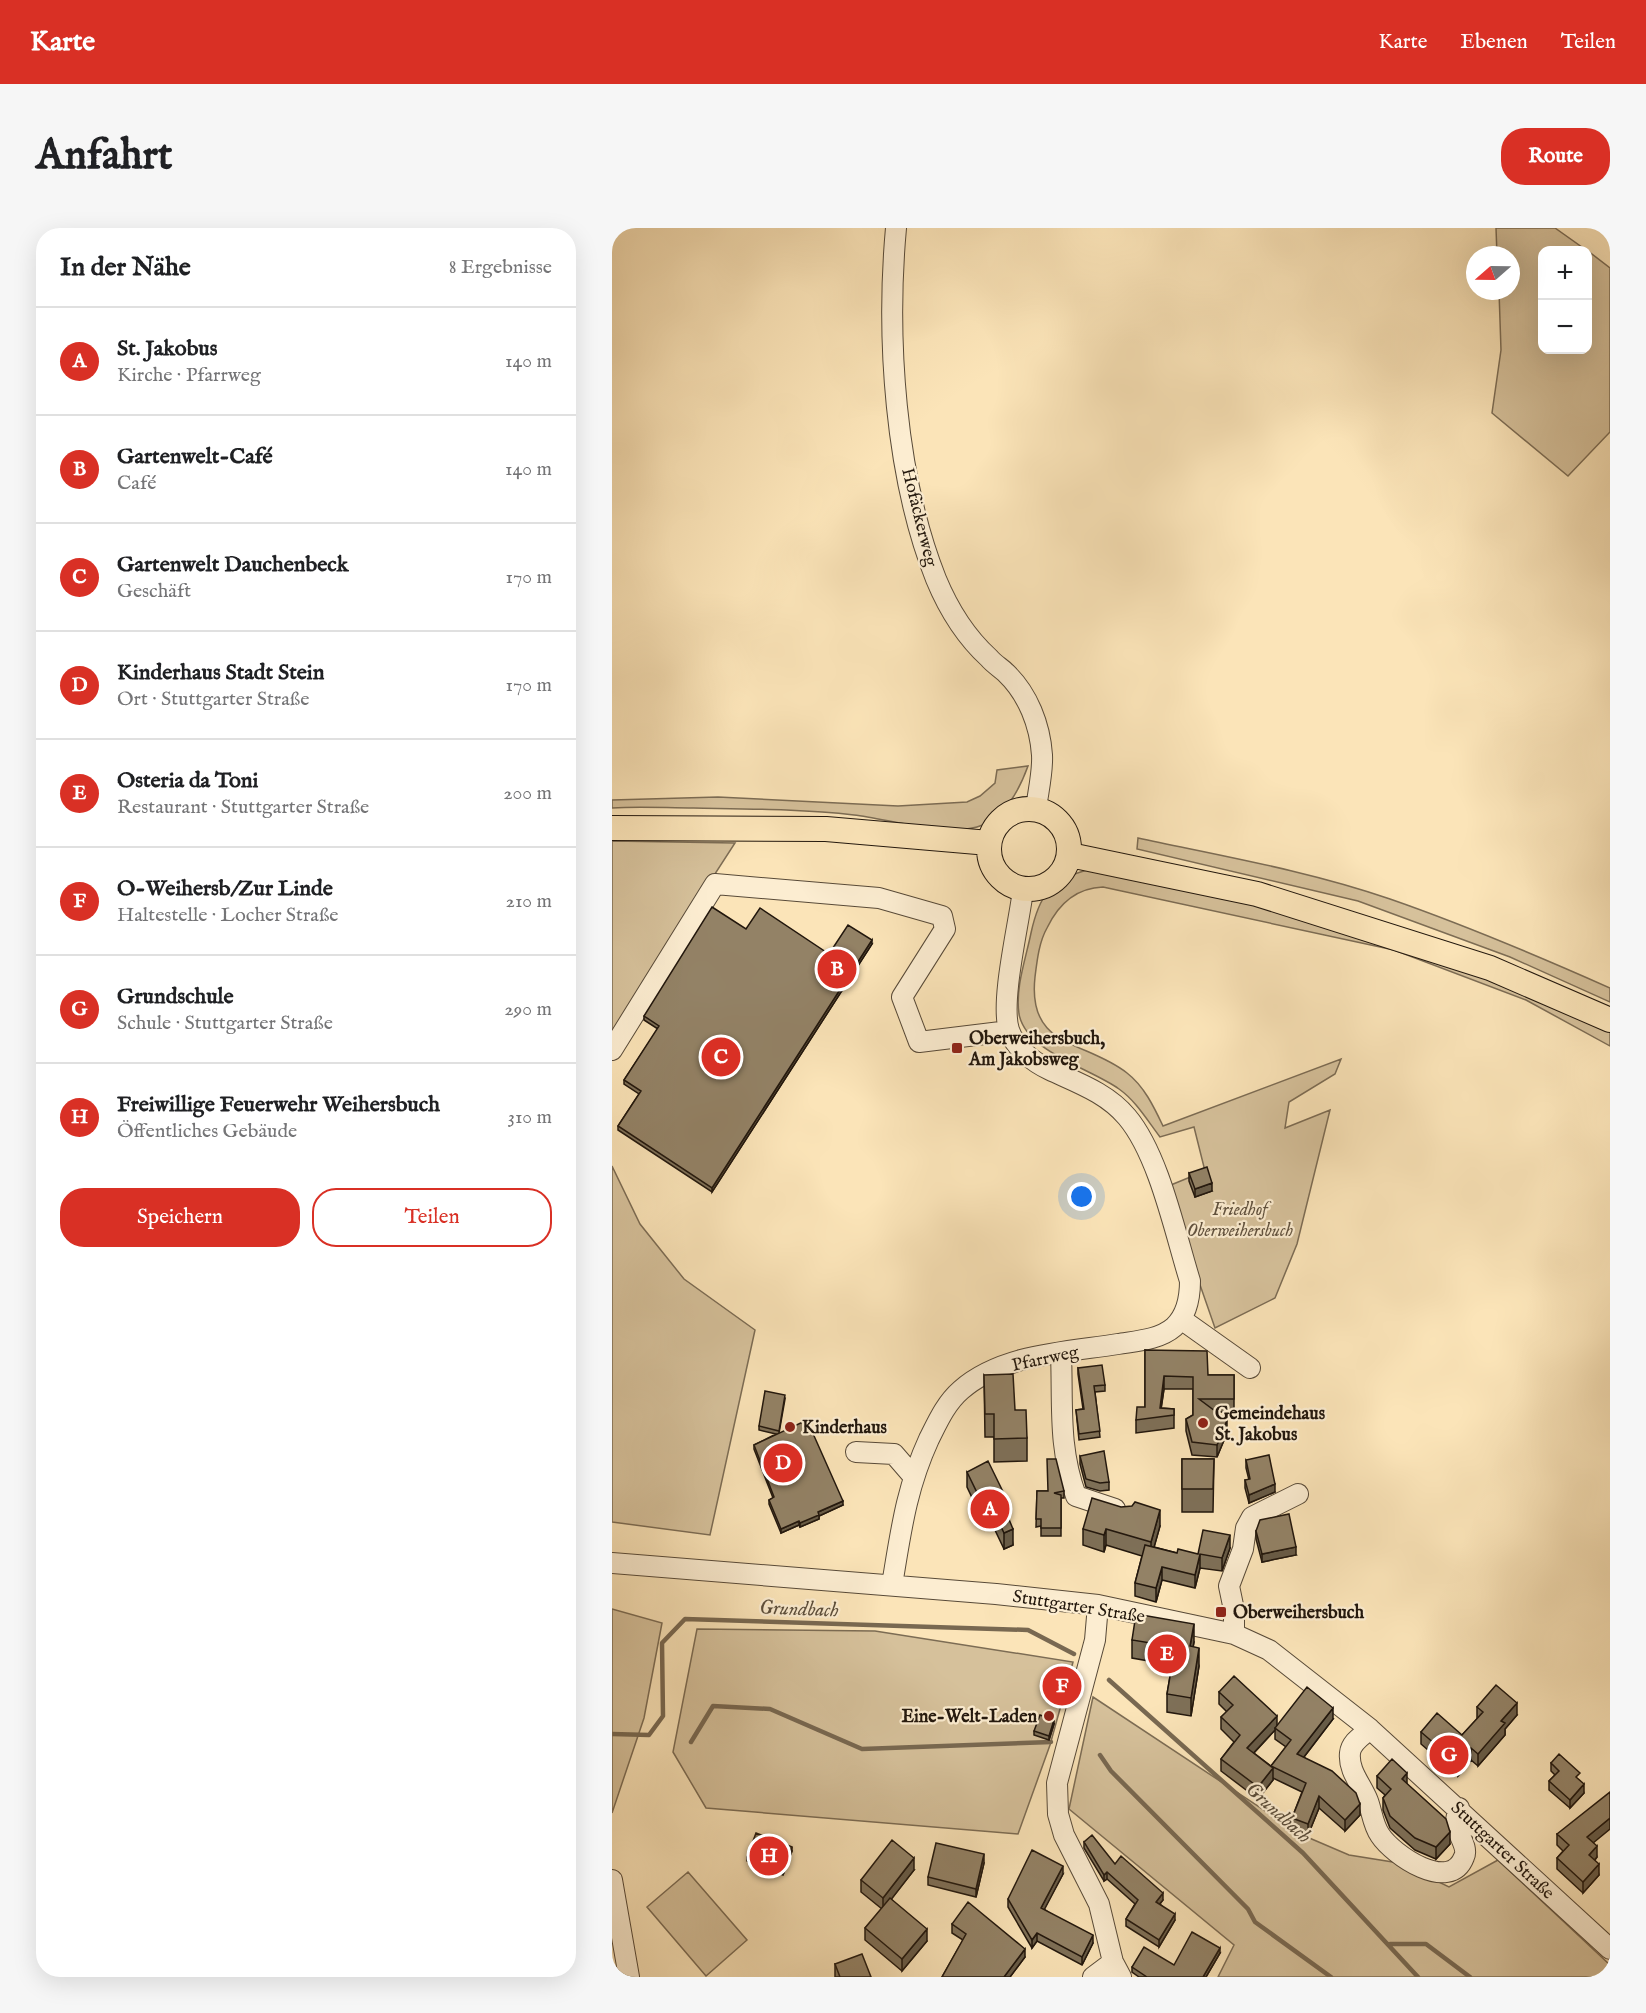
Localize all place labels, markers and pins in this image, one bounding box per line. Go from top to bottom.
pin: B [818,946,856,992]
place label: Oberweihersbuch, Am Jakobsweg [968,1028,1105,1072]
pin: C [702,1034,740,1080]
marker: Oberweihersbuch, Am Jakobsweg [950,1041,964,1055]
place label: Gemeindehaus St. Jakobus [1215,1403,1326,1447]
marker: Gemeindehaus St. Jakobus [1196,1416,1210,1430]
place label: Kinderhaus [802,1417,888,1440]
marker: Kinderhaus [783,1420,797,1434]
pin: D [764,1440,802,1486]
pin: A [970,1486,1010,1532]
place label: Oberweihersbuch [1233,1602,1365,1625]
marker: Oberweihersbuch [1214,1605,1228,1619]
pin: E [1148,1632,1186,1676]
pin: F [1042,1664,1082,1708]
place label: Eine-Welt-Laden [901,1706,1037,1729]
marker: Eine-Welt-Laden [1042,1709,1056,1723]
pin: G [1430,1732,1468,1778]
pin: H [750,1834,788,1878]

